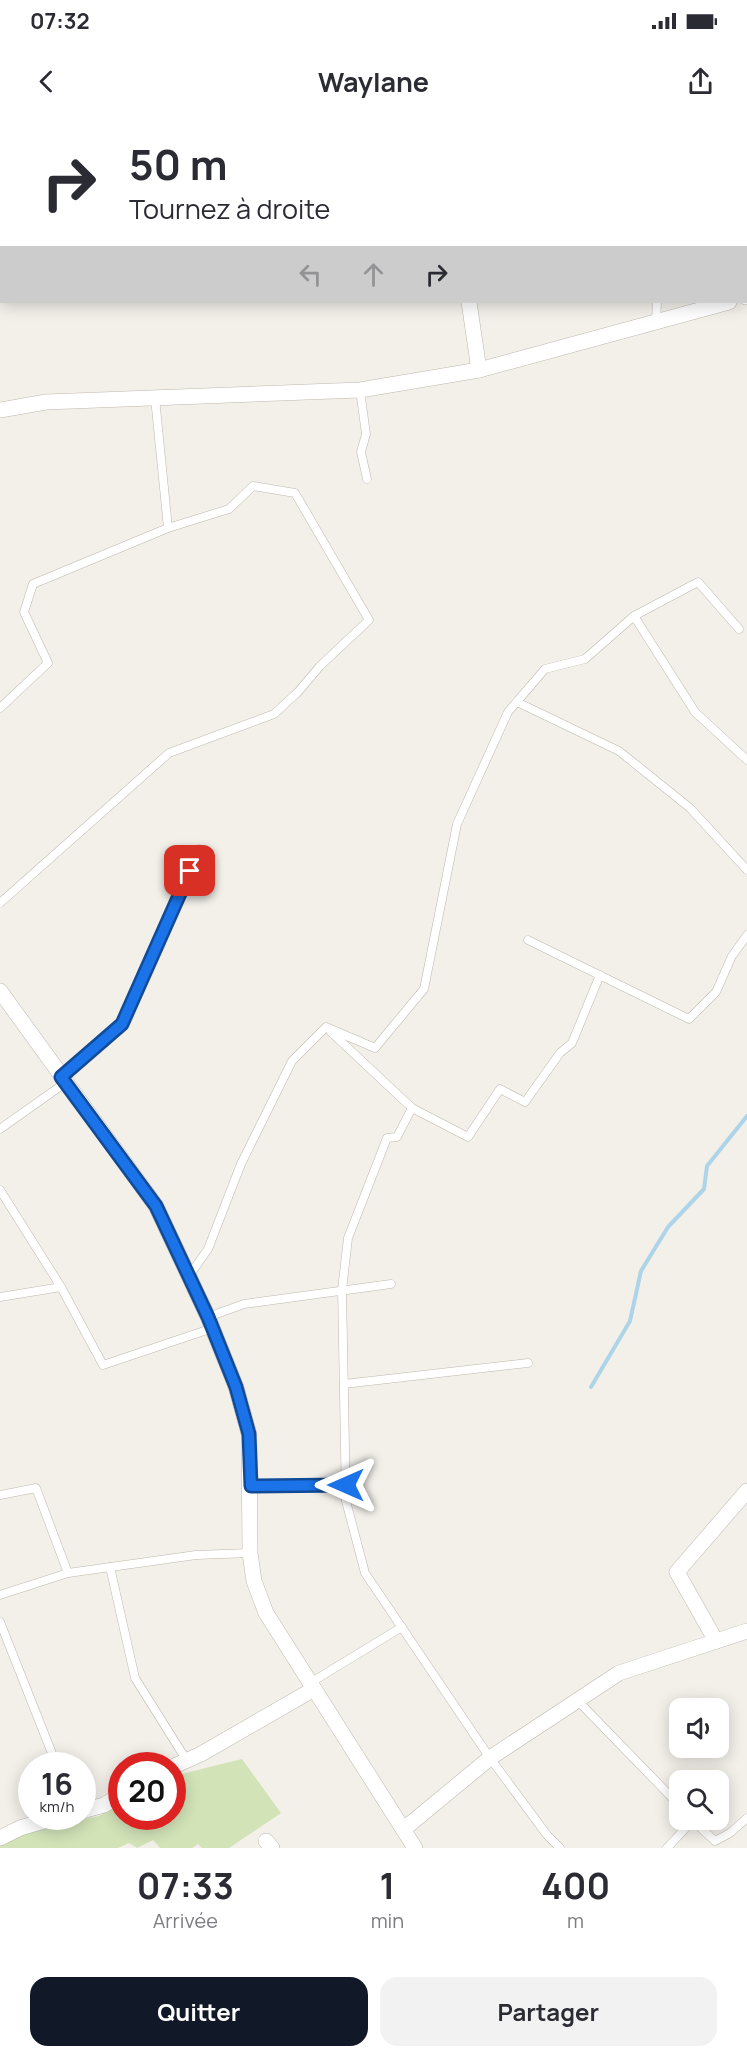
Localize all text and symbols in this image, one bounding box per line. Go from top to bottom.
text: 07:32 [30,6,90,36]
text: Waylane [318,63,429,100]
icon: back [30,65,63,98]
icon: share [684,65,717,98]
text: 50 m [129,135,227,193]
icon: right [30,144,108,222]
text: Tournez à droite [129,190,330,227]
icon: left [294,258,327,291]
icon: ahead [357,258,390,291]
icon: right [420,258,453,291]
pin [164,845,215,896]
icon: arrive [173,854,206,887]
position arrow [314,1453,378,1517]
map controls [669,1698,729,1830]
button: sound [669,1698,729,1758]
speed limit sign: 20 [108,1752,186,1830]
text: 16 [41,1763,73,1804]
button: search [669,1770,729,1830]
text: km/h [40,1796,74,1817]
text: 07:33 [137,1861,234,1910]
text: 1 [379,1861,395,1910]
text: 400 [541,1861,610,1910]
text: Arrivée [153,1907,218,1934]
text: min [371,1907,404,1934]
text: m [567,1907,584,1934]
button: Quitter [30,1977,368,2046]
button: Partager [380,1977,717,2046]

